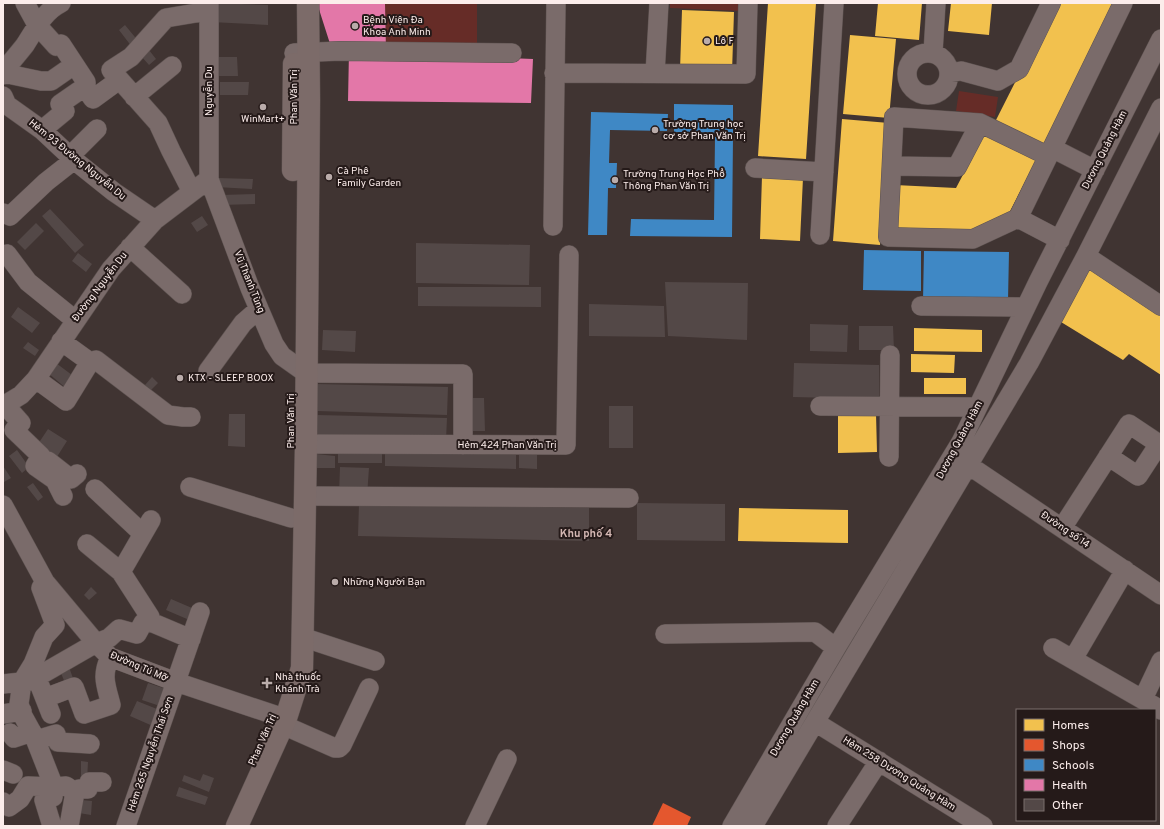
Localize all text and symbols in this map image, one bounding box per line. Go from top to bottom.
place label: Bệnh Viện Đa Khoa Anh Minh [363,14,431,39]
marker: Bệnh Viện Đa Khoa Anh Minh [350,21,360,31]
place label: Lô F [715,35,735,48]
marker: Lô F [702,36,712,46]
street label: Nguyễn Du [203,66,216,116]
street label: Phan Văn Trị [288,69,301,125]
marker: WinMart+ [258,102,268,112]
street label: Dương Quảng Hàm [1079,108,1131,192]
place label: WinMart+ [241,113,285,126]
street label: Hẻm 93 Đường Nguyễn Du [26,117,128,203]
place label: Trường Trung học cơ sở Phan Văn Trị [663,118,746,143]
marker: Trường Trung học cơ sở Phan Văn Trị [650,125,660,135]
place label: Cà Phê Family Garden [337,165,401,190]
place label: Trường Trung Học Phổ Thông Phan Văn Trị [623,168,725,193]
marker: Cà Phê Family Garden [324,172,334,182]
marker: Trường Trung Học Phổ Thông Phan Văn Trị [610,175,620,185]
street label: Vũ Thanh Tùng [231,249,267,315]
street label: Đường Nguyễn Du [70,250,130,324]
place label: KTX - SLEEP BOOX [188,372,274,385]
marker: KTX - SLEEP BOOX [175,373,185,383]
street label: Phan Văn Trị [285,393,298,449]
street label: Dương Quảng Hàm [934,399,986,481]
street label: Hẻm 424 Phan Văn Trị [457,439,557,452]
street label: Đường số 14 [1038,509,1092,551]
district label: Khu phố 4 [560,527,612,541]
place label: Những Người Bạn [343,576,425,589]
marker: Những Người Bạn [330,577,340,587]
street label: Đường Tú Mỡ [108,649,170,685]
place label: Nhà thuốc Khánh Trà [275,671,321,696]
street label: Dương Quảng Hàm [768,677,822,759]
marker: Nhà thuốc Khánh Trà [262,678,272,688]
street label: Hẻm 265 Nguyễn Thái Sơn [125,695,177,813]
legend [1016,709,1156,821]
street label: Phan Văn Trị [246,712,280,768]
text: Homes [1052,718,1089,734]
street label: Hẻm 258 Dương Quảng Hàm [840,734,958,814]
text: Shops [1052,738,1085,754]
text: Schools [1052,758,1094,774]
text: Health [1052,778,1087,794]
text: Other [1052,798,1084,814]

